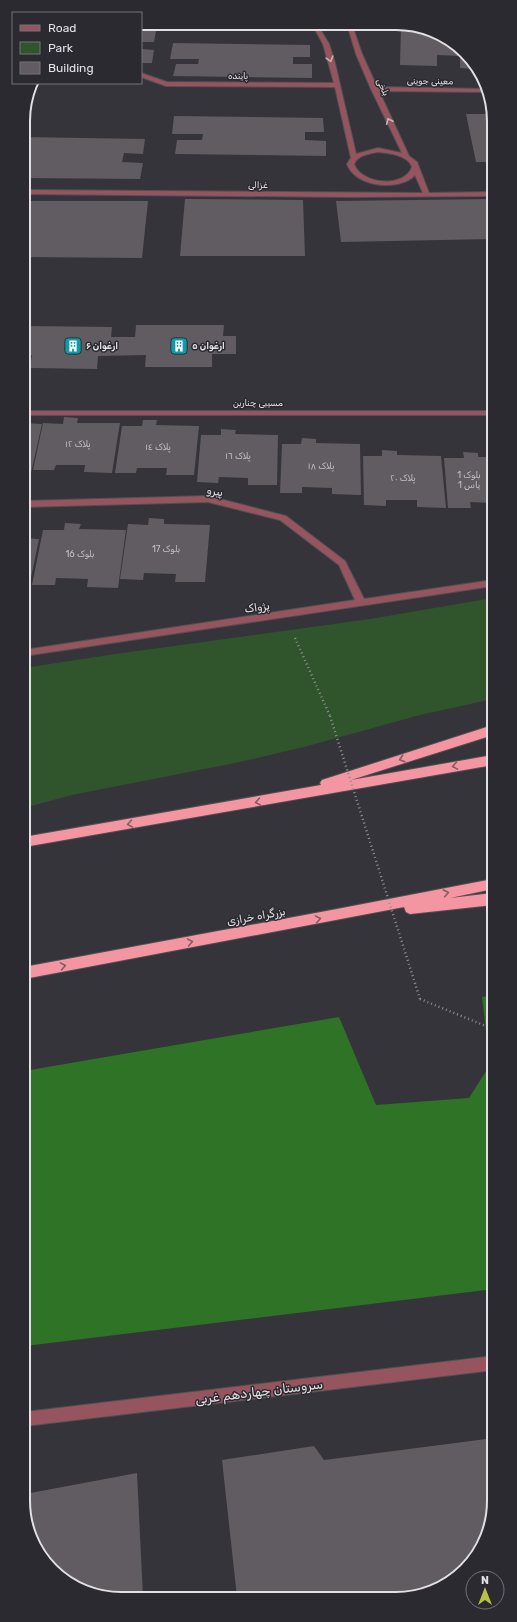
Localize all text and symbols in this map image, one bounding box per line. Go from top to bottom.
legend [12,12,142,84]
text: Road [48,21,76,35]
text: Park [48,41,74,55]
one-way arrow [325,56,334,63]
text: Building [48,61,94,75]
street label: پاینده [228,71,248,82]
street label: معینی جوینی [407,76,453,86]
street label: بلخی [375,77,391,97]
one-way arrow [386,117,394,125]
street label: غزالی [248,180,268,190]
building icon: ارغوان ۶ [63,336,83,356]
building icon: ارغوان ۵ [169,336,189,356]
place label: ارغوان ۶ [86,341,118,352]
place label: ارغوان ۵ [192,341,225,352]
street label: مسیبی چناربن [233,398,283,408]
house number: پلاک ١٢ [65,439,91,450]
house number: پلاک ١٤ [145,442,171,453]
house number: پلاک ١٦ [225,451,251,462]
house number: پلاک ١٨ [308,461,334,472]
house number: بلوک 1 یاس 1 [457,470,481,490]
house number: پلاک ٢٠ [390,473,416,484]
street label: پیرو [206,484,224,500]
house number: بلوک 17 [152,544,180,554]
house number: بلوک 16 [66,549,94,559]
street label: پژواک [244,599,271,617]
one-way arrow [399,754,406,763]
one-way arrow [451,762,458,770]
one-way arrow [255,797,261,805]
one-way arrow [126,819,133,828]
one-way arrow [443,890,449,898]
street label: بزرگراه خرازی [226,905,287,928]
one-way arrow [315,915,321,923]
one-way arrow [187,938,194,947]
one-way arrow [59,962,66,970]
street label: سروستان چهاردهم غربی [194,1376,324,1408]
north arrow [465,1570,505,1610]
text: N [481,1574,489,1587]

